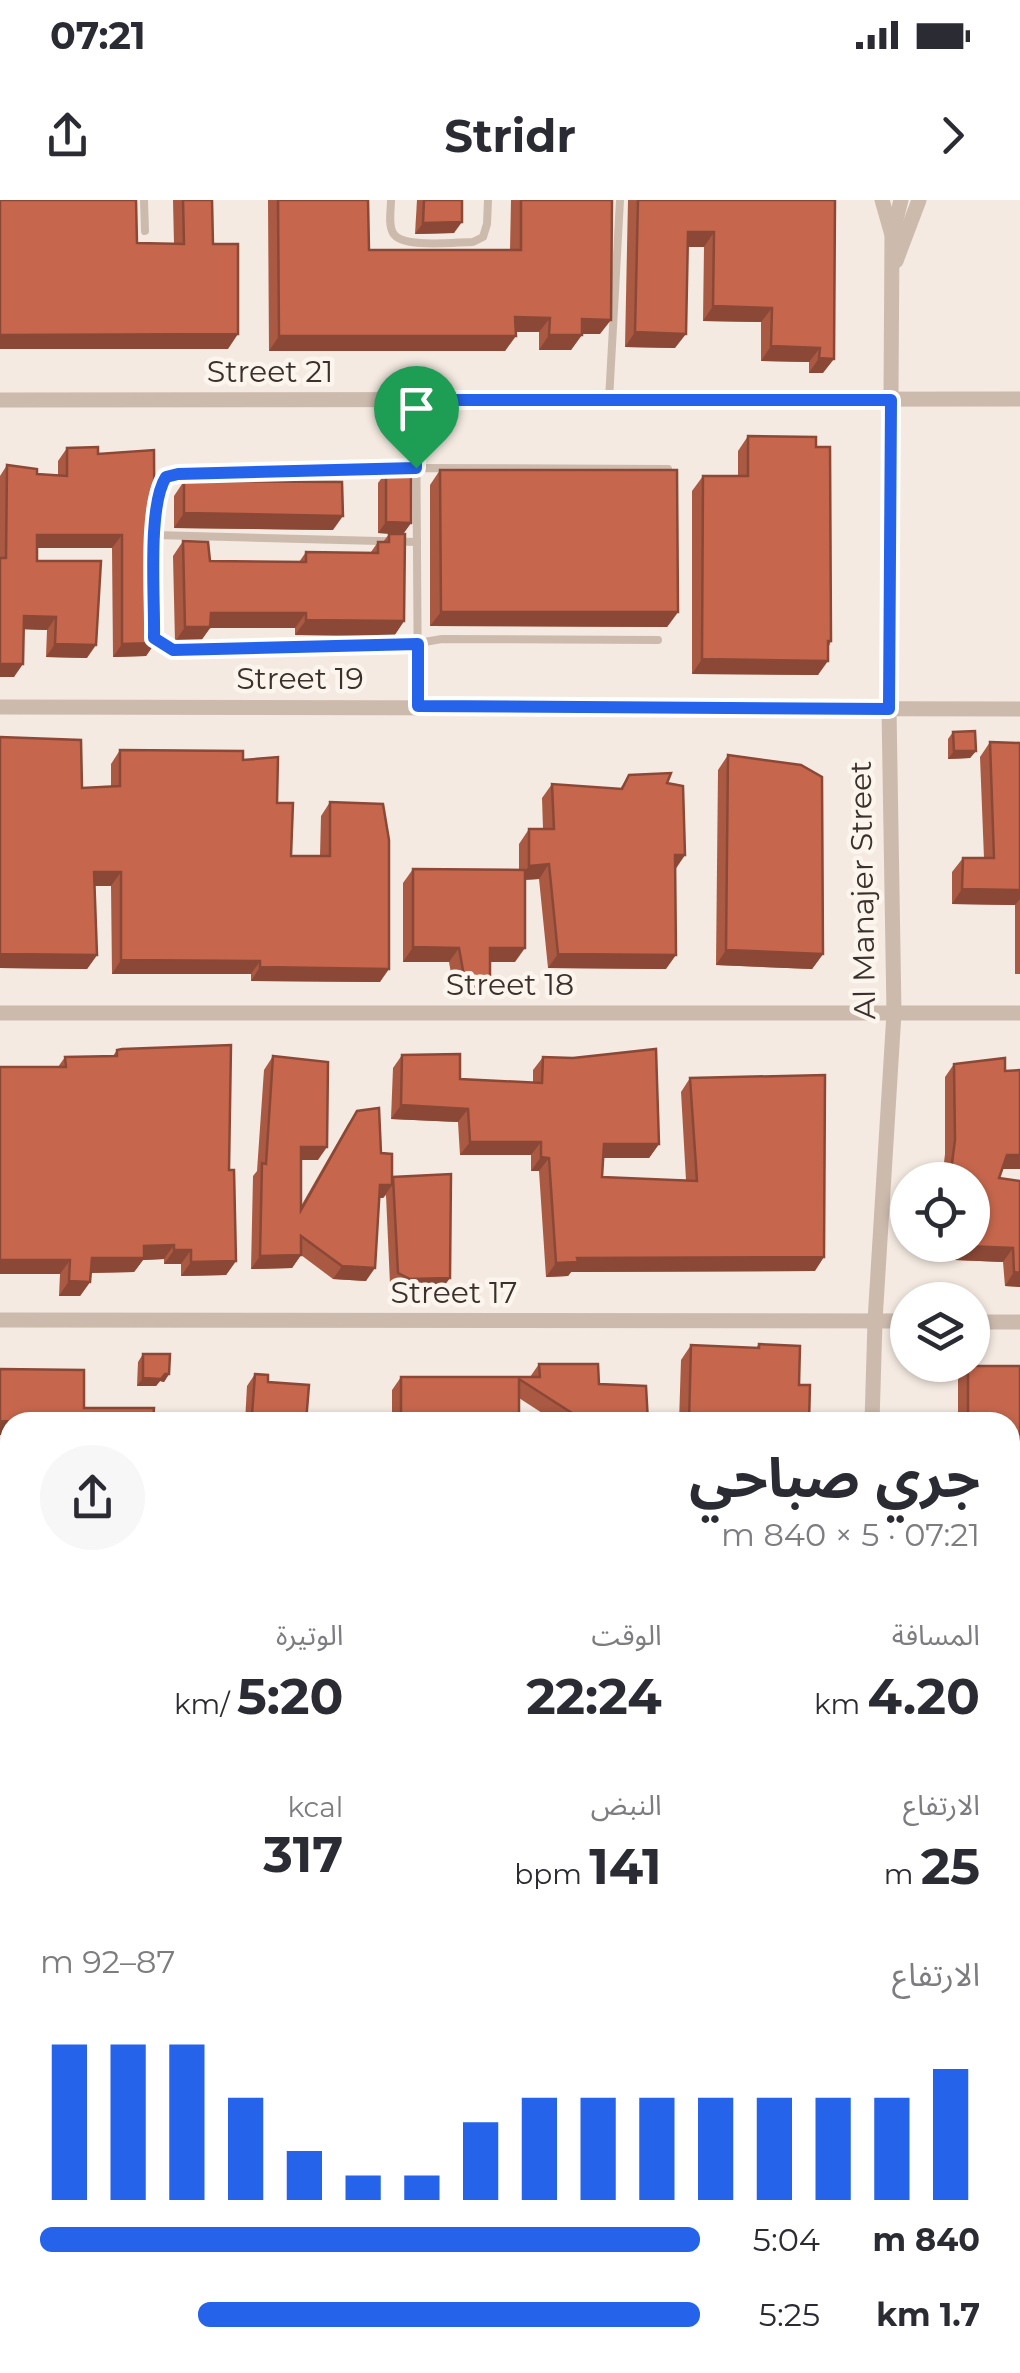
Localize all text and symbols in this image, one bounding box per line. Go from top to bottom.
text: 07:21 [50,12,146,59]
icon: share [40,108,95,163]
text: Stridr [444,108,576,163]
icon: forward [925,108,980,163]
street label: Street 21 [207,353,333,390]
pin [374,366,459,469]
icon: arrive [389,381,444,436]
street label: Street 19 [236,660,364,697]
street label: Al Manajer Street [842,760,883,1020]
street label: Street 18 [446,966,574,1003]
map controls [890,1162,990,1382]
button: locate [890,1162,990,1262]
street label: Street 17 [390,1274,518,1311]
button: layers [890,1282,990,1382]
text: جري صباحي [689,1444,980,1511]
button: share [40,1445,145,1550]
text: 07:21 · 5 × 840 m [721,1515,980,1554]
text: الوتيرة [276,1618,343,1652]
text: الوقت [591,1618,662,1652]
text: المسافة [892,1618,980,1652]
text: 5:20 [237,1666,343,1727]
text: 22:24 [526,1666,662,1727]
text: 4.20 [868,1666,980,1727]
text: /km [174,1687,237,1721]
text: km [814,1687,868,1721]
text: النبض [591,1788,662,1822]
text: الارتفاع [903,1788,980,1822]
text: kcal [287,1790,343,1824]
text: 317 [263,1824,343,1885]
text: 141 [589,1836,662,1897]
text: 25 [921,1836,980,1897]
text: bpm [514,1857,589,1891]
text: m [884,1857,921,1891]
text: 87–92 m [40,1942,175,1981]
text: الارتفاع [892,1955,980,1994]
text: 5:04 [753,2220,820,2259]
text: 840 m [872,2220,980,2259]
text: 5:25 [759,2295,820,2334]
text: 1.7 km [876,2295,980,2334]

